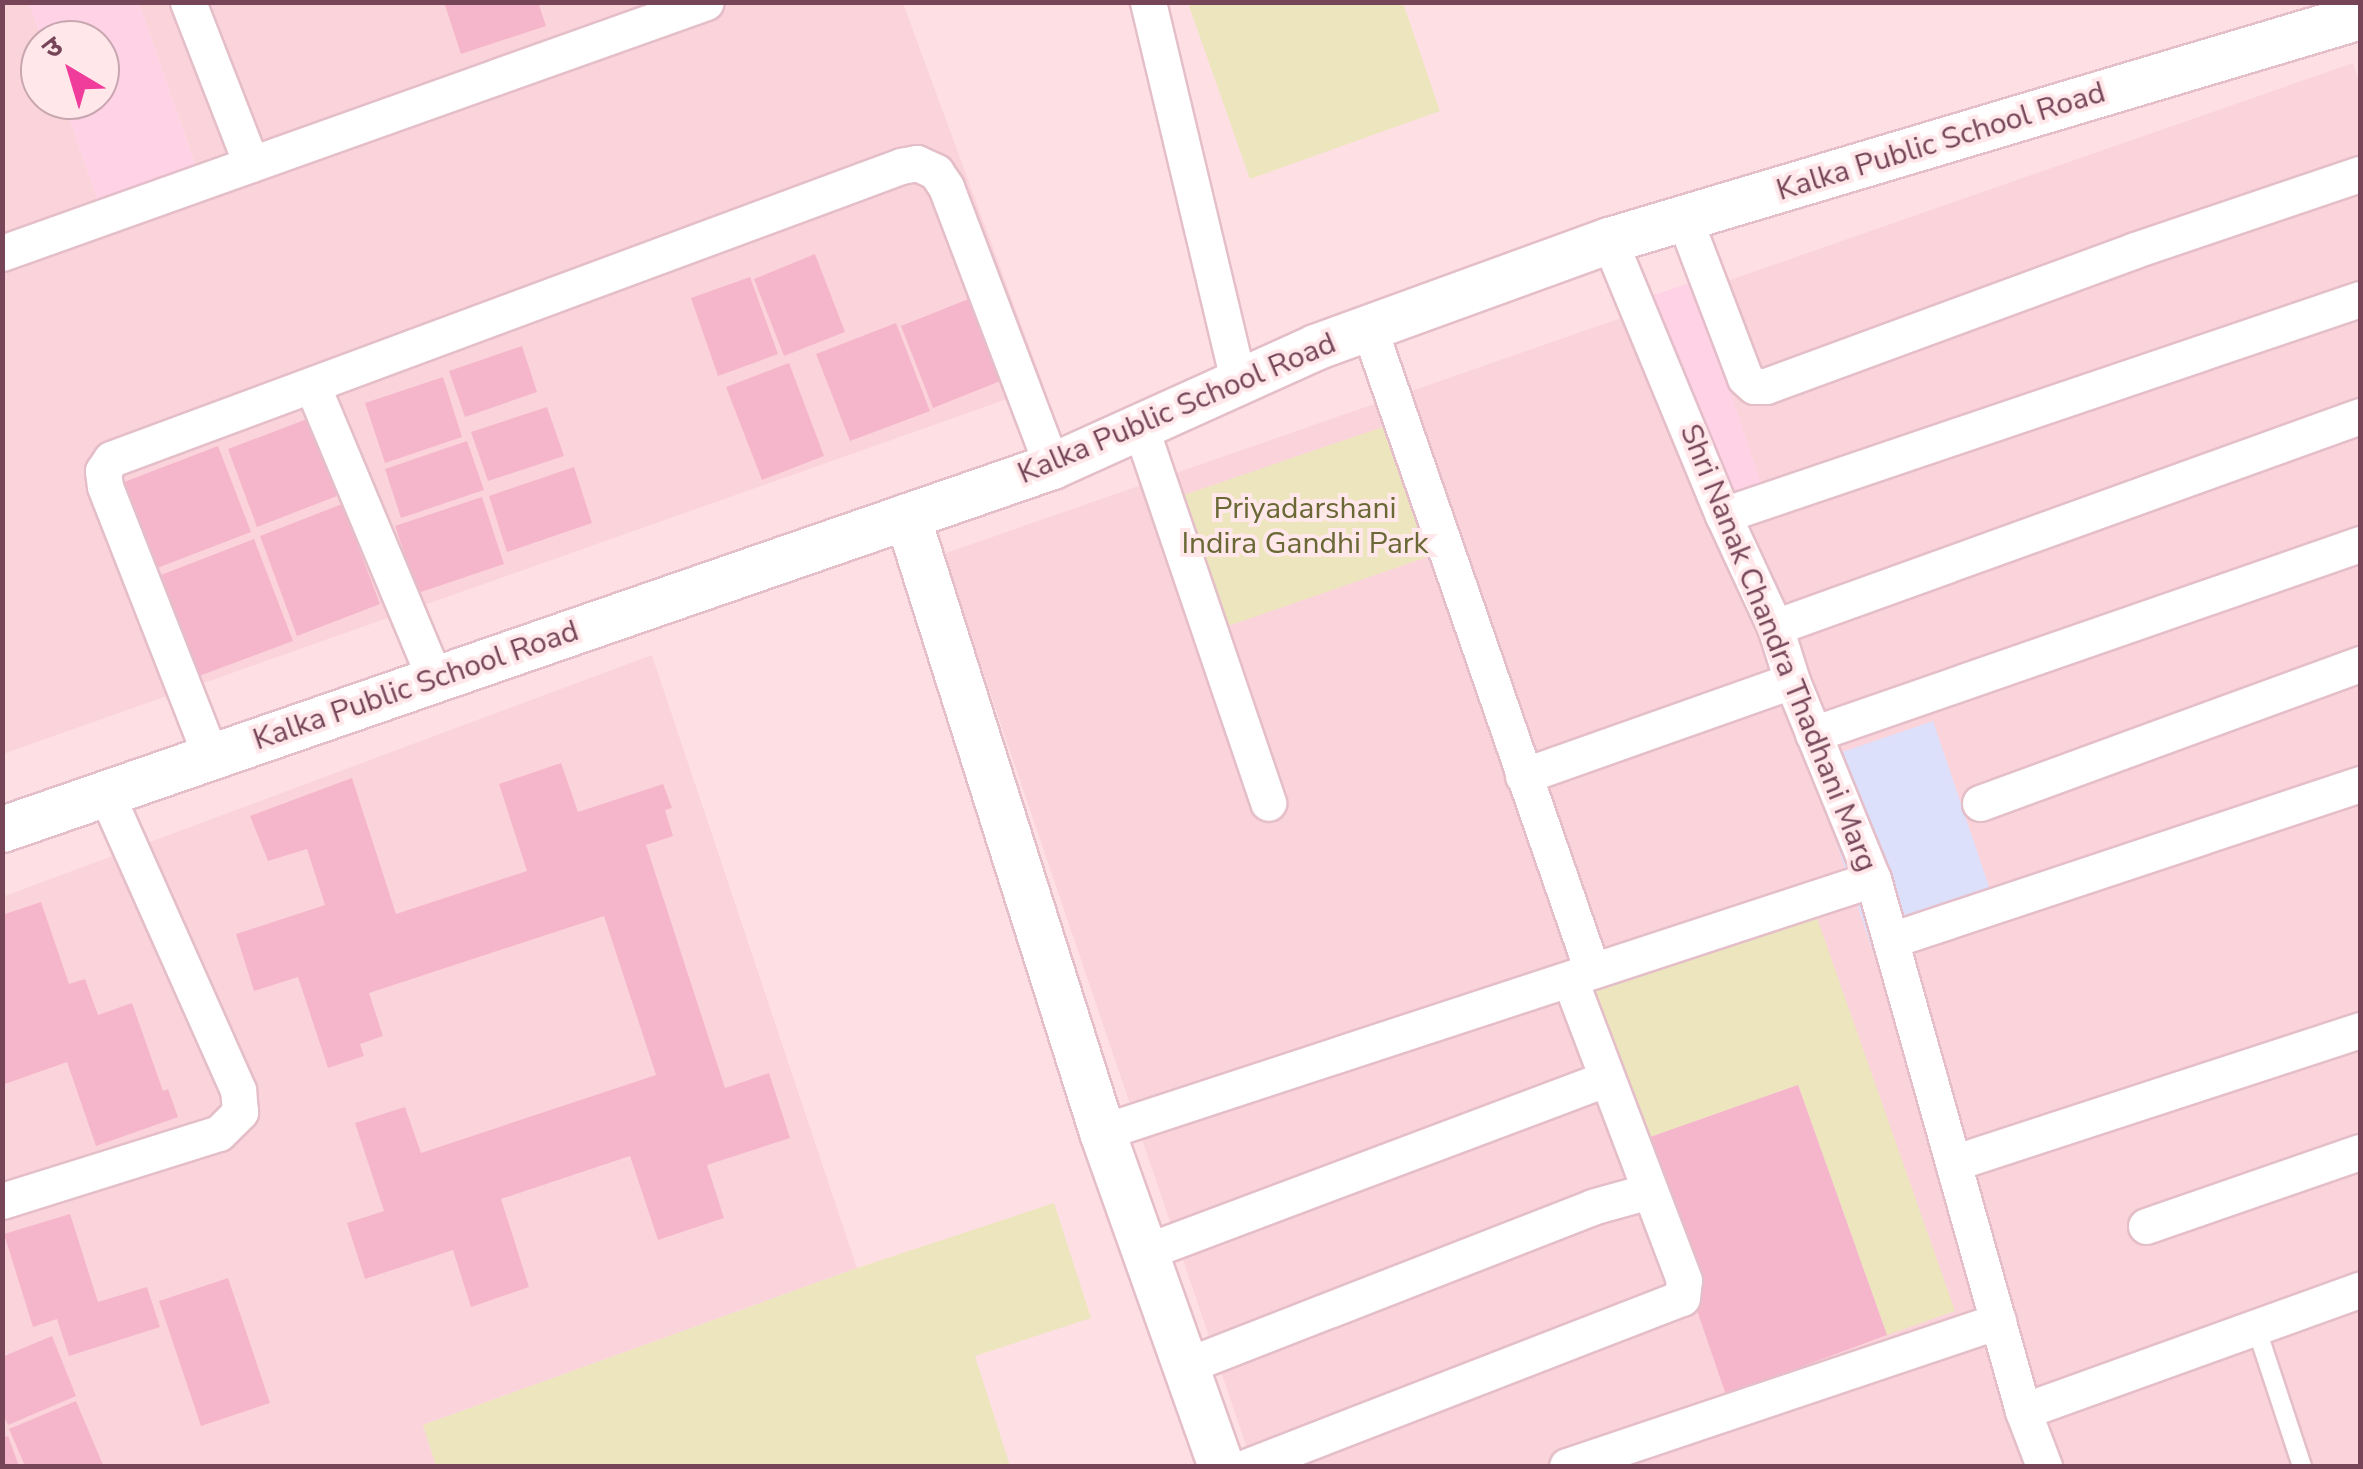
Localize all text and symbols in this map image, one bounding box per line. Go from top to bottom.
north arrow [20,20,120,120]
text: उ [35,28,71,68]
street label: Kalka Public School Road [1772,75,2110,209]
street label: Kalka Public School Road [1013,326,1341,492]
street label: Shri Nanak Chandra Thadhani Marg [1672,419,1884,877]
park label: Priyadarshani Indira Gandhi Park [1181,491,1429,562]
street label: Kalka Public School Road [249,613,583,759]

